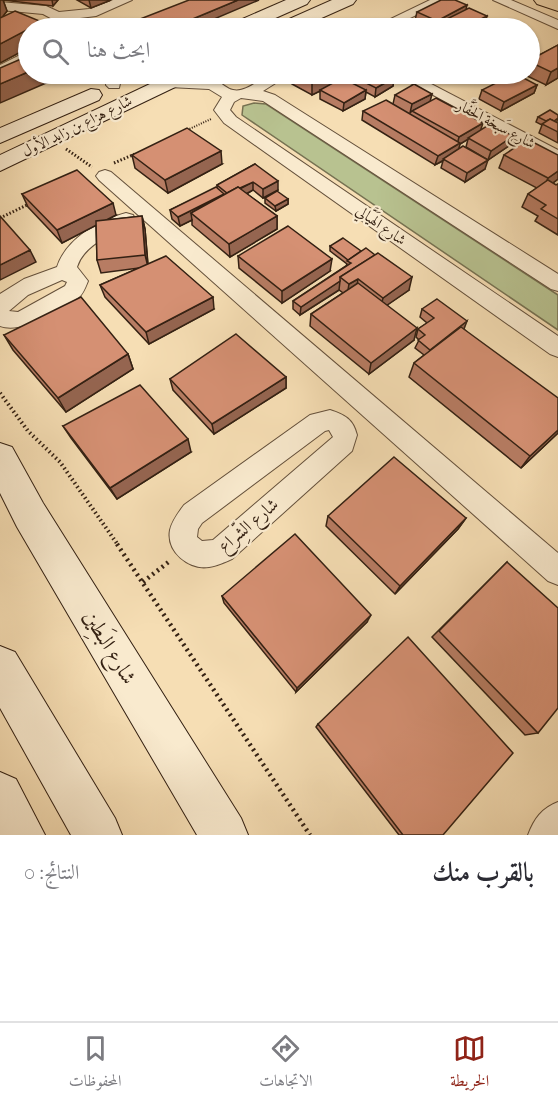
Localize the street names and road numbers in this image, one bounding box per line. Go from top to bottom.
street label: شارع هزاع بن زايد الأول [18,90,137,164]
street label: شارع سَبخة الحَفَّار [450,92,540,156]
street label: شارع الهَيَّالي [350,198,412,252]
street label: شارع الشِّراع [212,492,285,560]
street label: شارع البَطِين [73,604,144,691]

